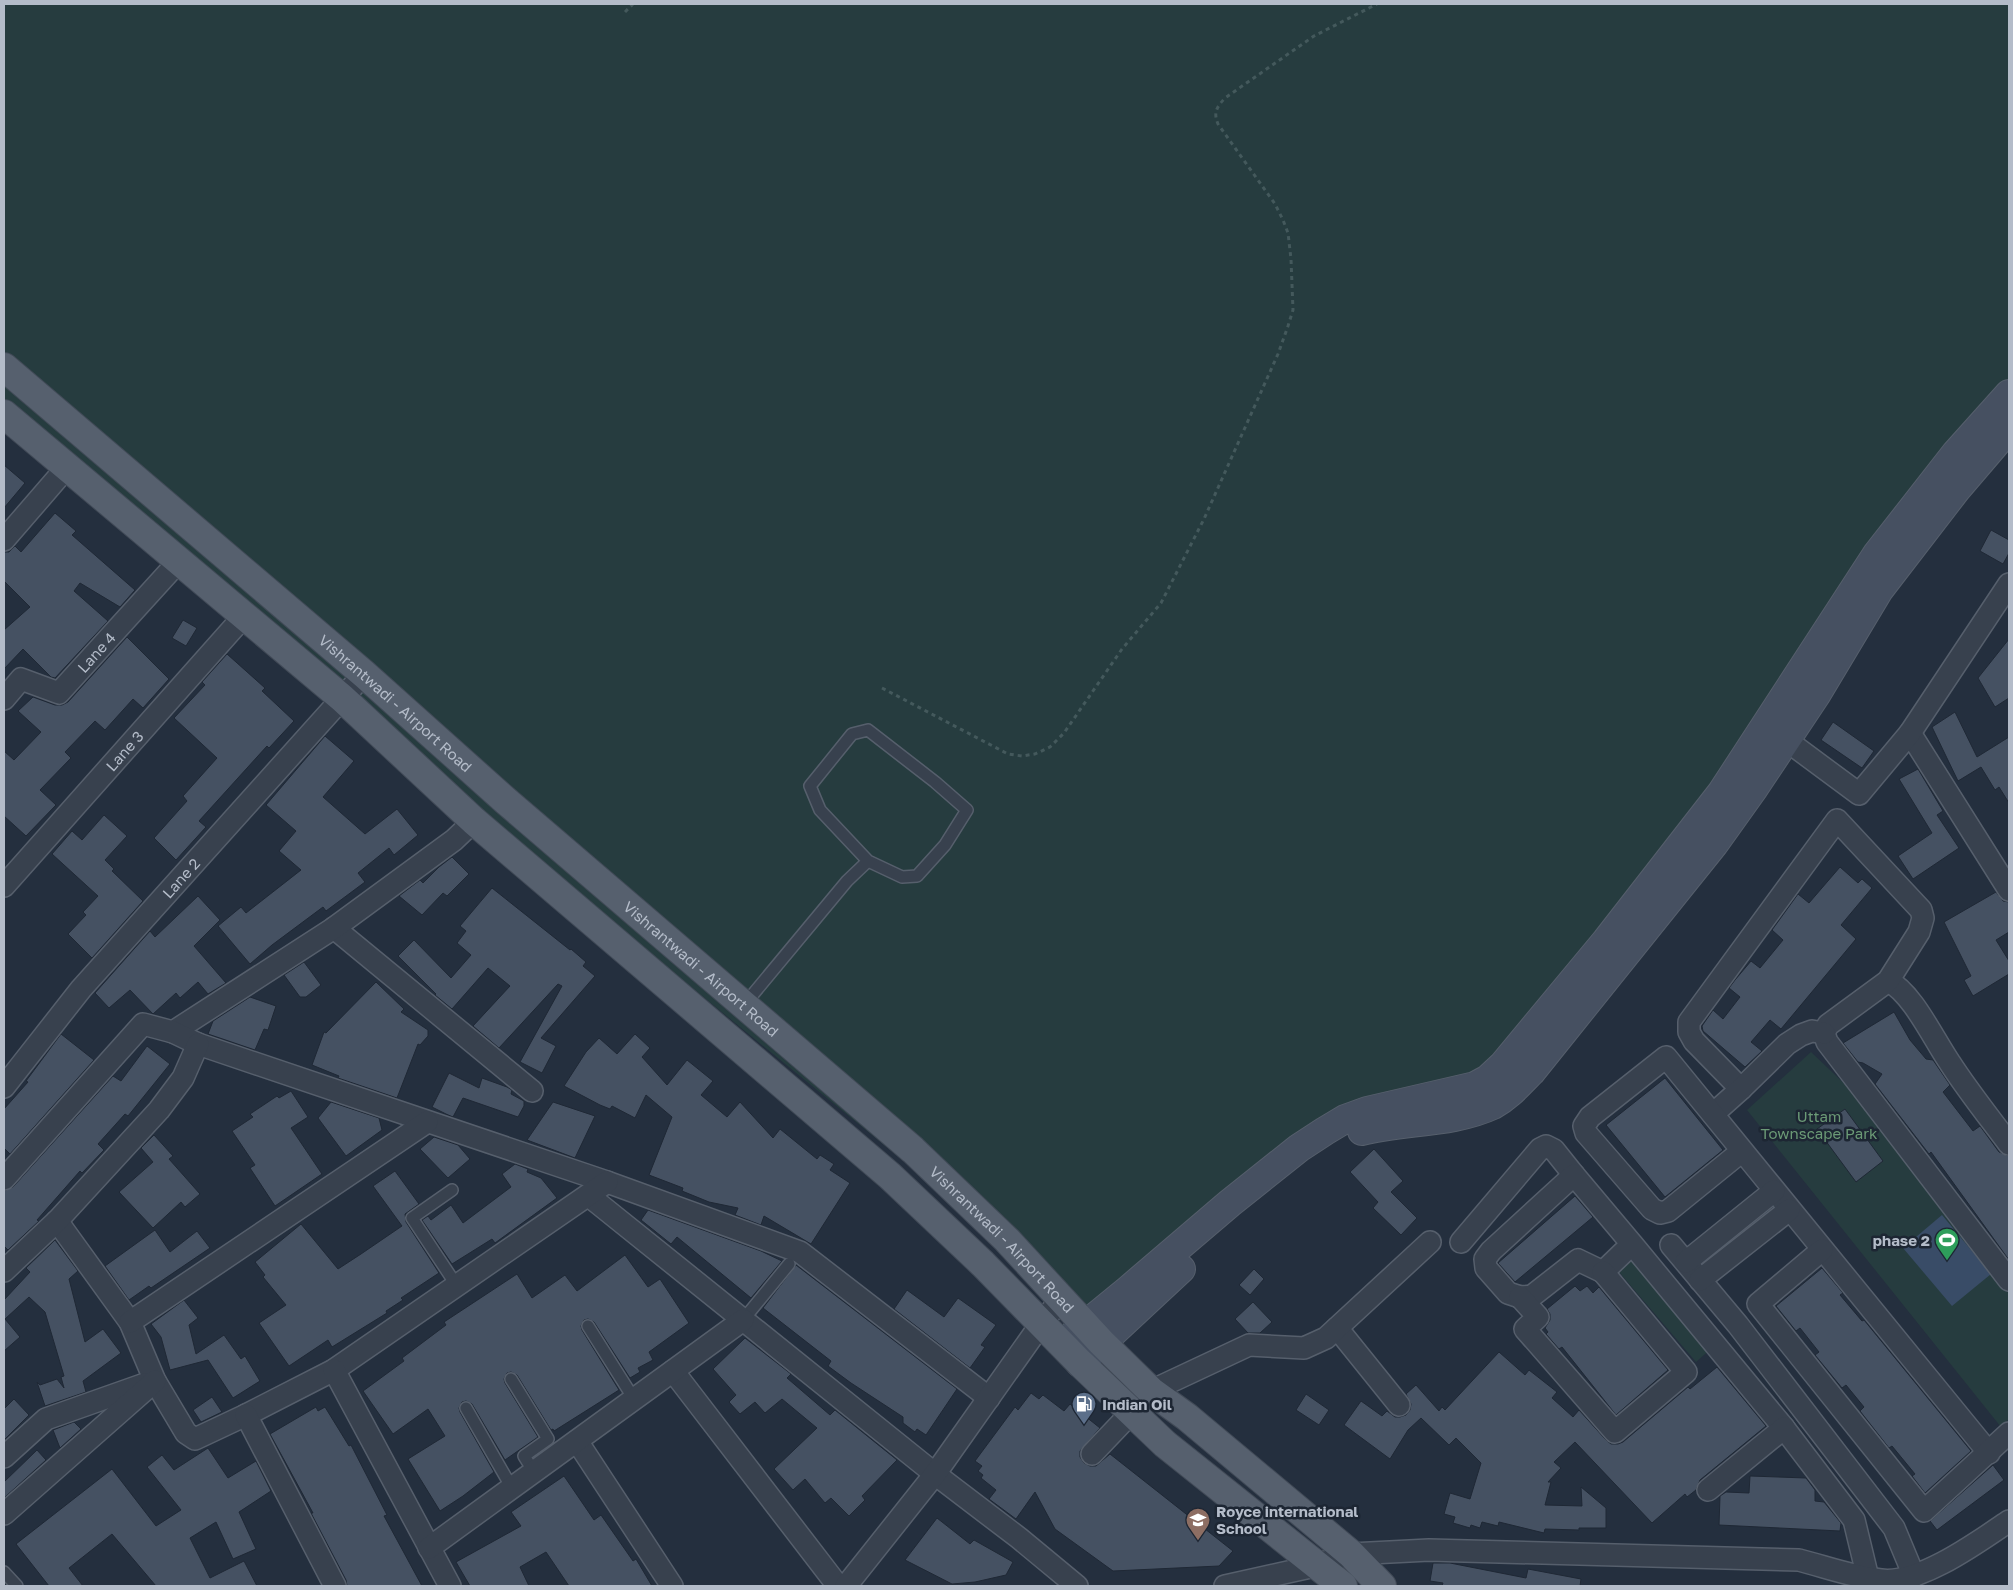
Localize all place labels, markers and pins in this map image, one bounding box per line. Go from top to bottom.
sports icon: phase 2 [1934,1227,1960,1261]
place label: phase 2 [1873,1231,1930,1249]
fuel station icon: Indian Oil [1071,1391,1097,1425]
place label: Indian Oil [1102,1395,1172,1413]
place label: Royce international School [1216,1502,1358,1537]
school or university icon: Royce international School [1185,1507,1211,1541]

